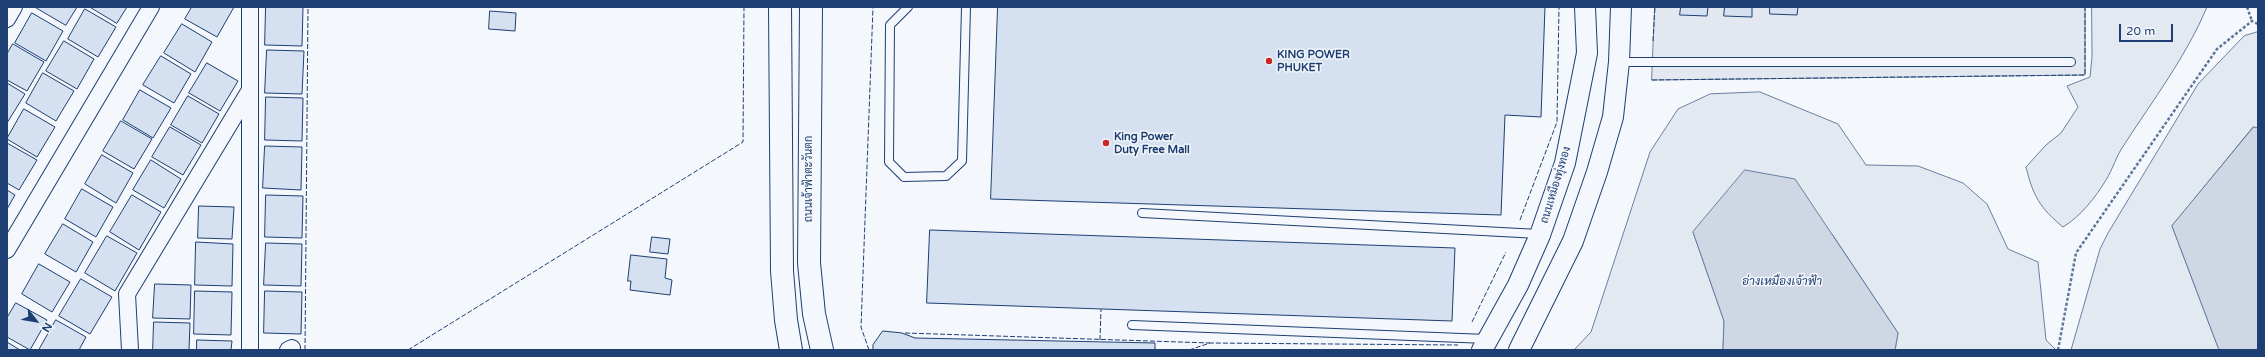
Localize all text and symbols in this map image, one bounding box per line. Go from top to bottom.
scale bar [2121,16,2175,42]
text: 20 m [2126,24,2155,38]
place label: KING POWER PHUKET [1277,48,1350,74]
marker: KING POWER PHUKET [1264,56,1274,66]
place label: King Power Duty Free Mall [1114,130,1190,156]
street label: ถนนเจ้าฟ้าตะวันตก [802,136,816,222]
marker: King Power Duty Free Mall [1101,138,1111,148]
street label: ถนนเหมืองทุ่งทอง [1538,145,1574,225]
water label: อ่างเหมืองเจ้าฟ้า [1742,275,1822,289]
north arrow [16,301,56,341]
text: N [39,320,55,335]

